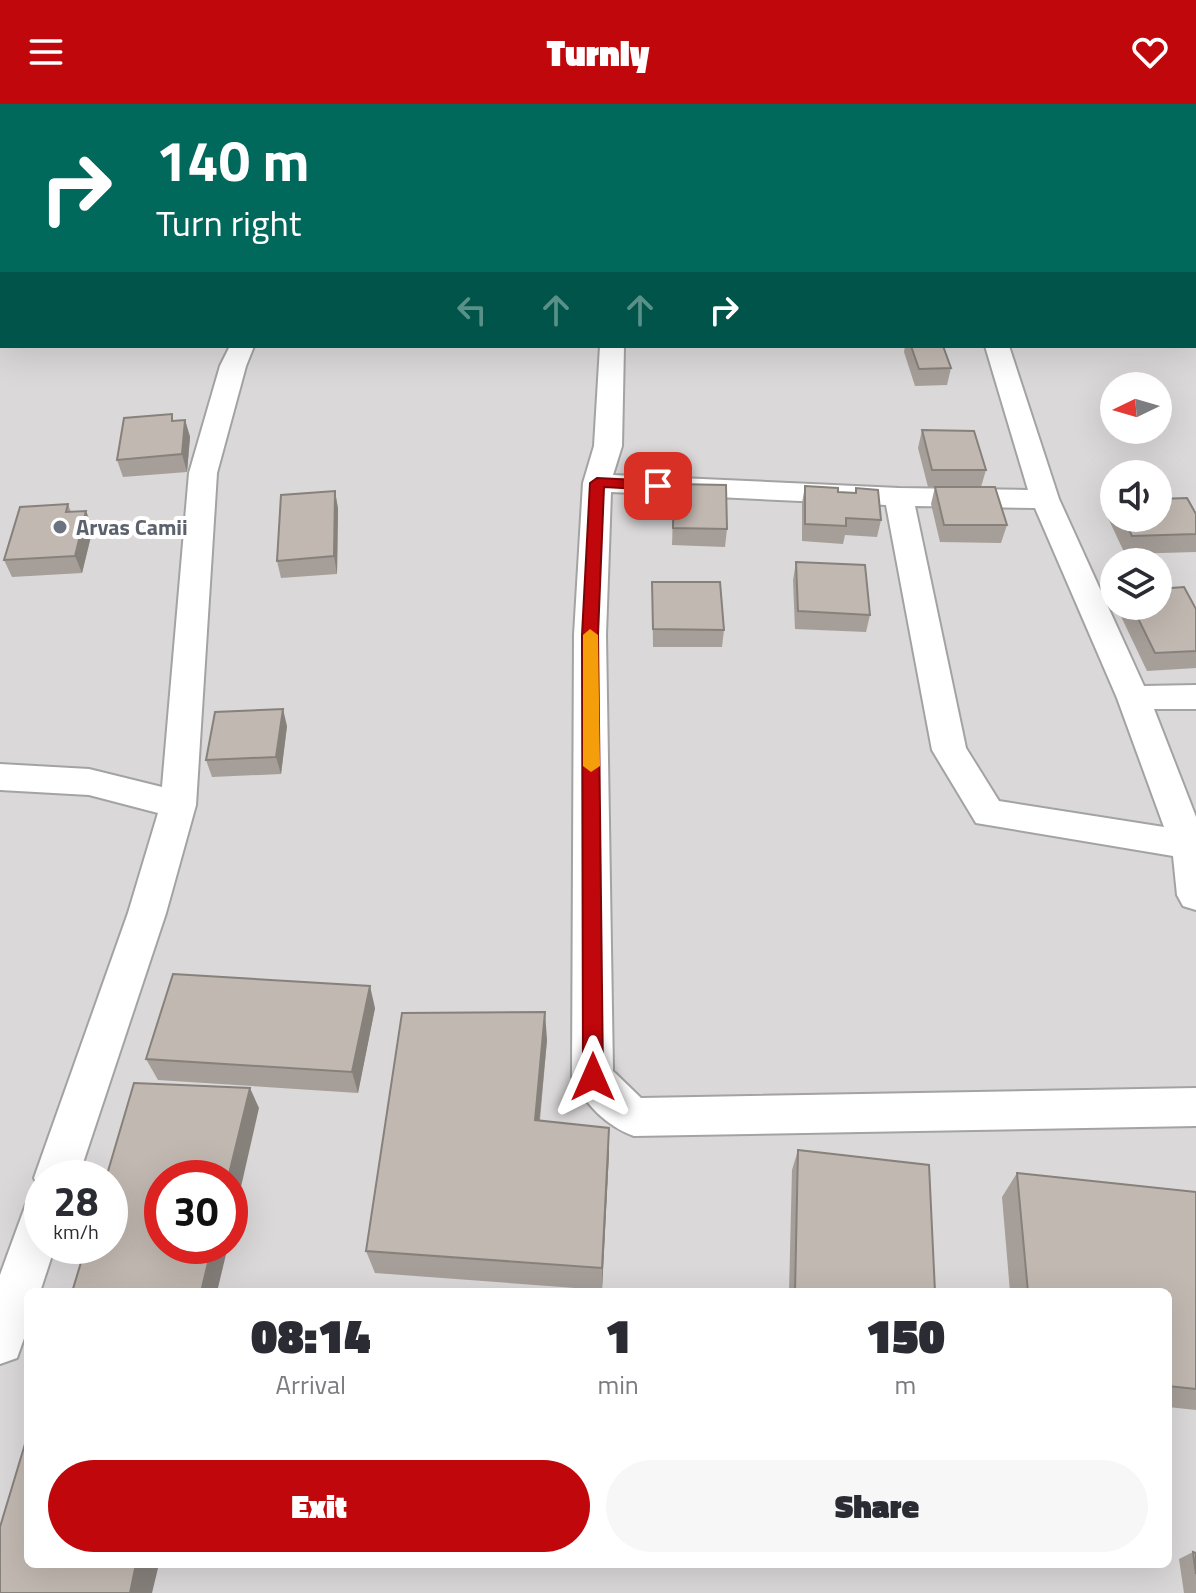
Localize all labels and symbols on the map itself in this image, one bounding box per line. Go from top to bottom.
north arrow [1100,372,1172,444]
pin [624,452,692,520]
place label: Arvas Camii [76,510,188,544]
marker: Arvas Camii [51,518,69,536]
position arrow [551,1035,635,1119]
speed limit sign: 30 [144,1160,248,1264]

